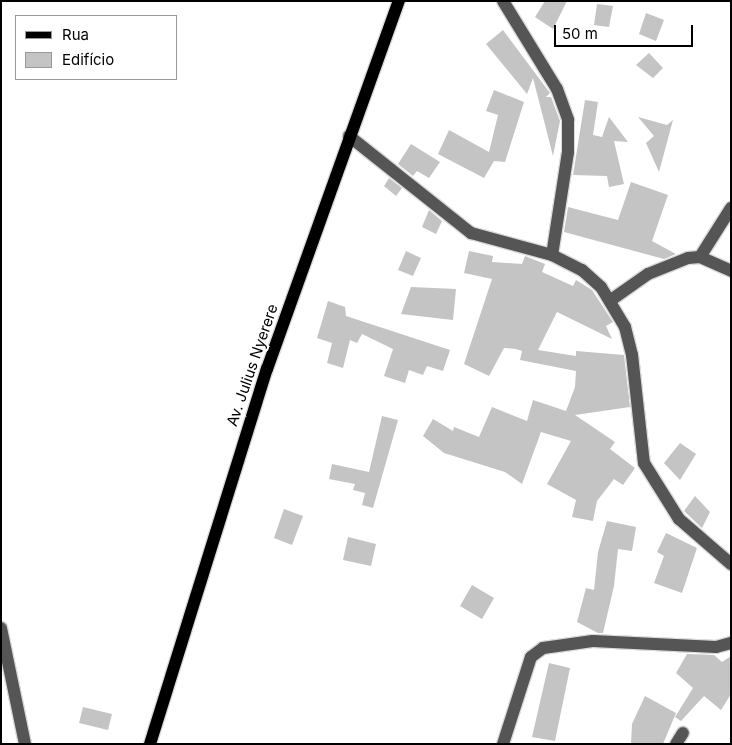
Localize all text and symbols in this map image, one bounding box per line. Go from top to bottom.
legend [15,15,178,80]
scale bar [557,15,696,47]
text: 50 m [562,24,598,43]
text: Rua [62,25,89,44]
text: Edifício [62,50,114,69]
street label: Av. Julius Nyerere [223,302,281,428]

